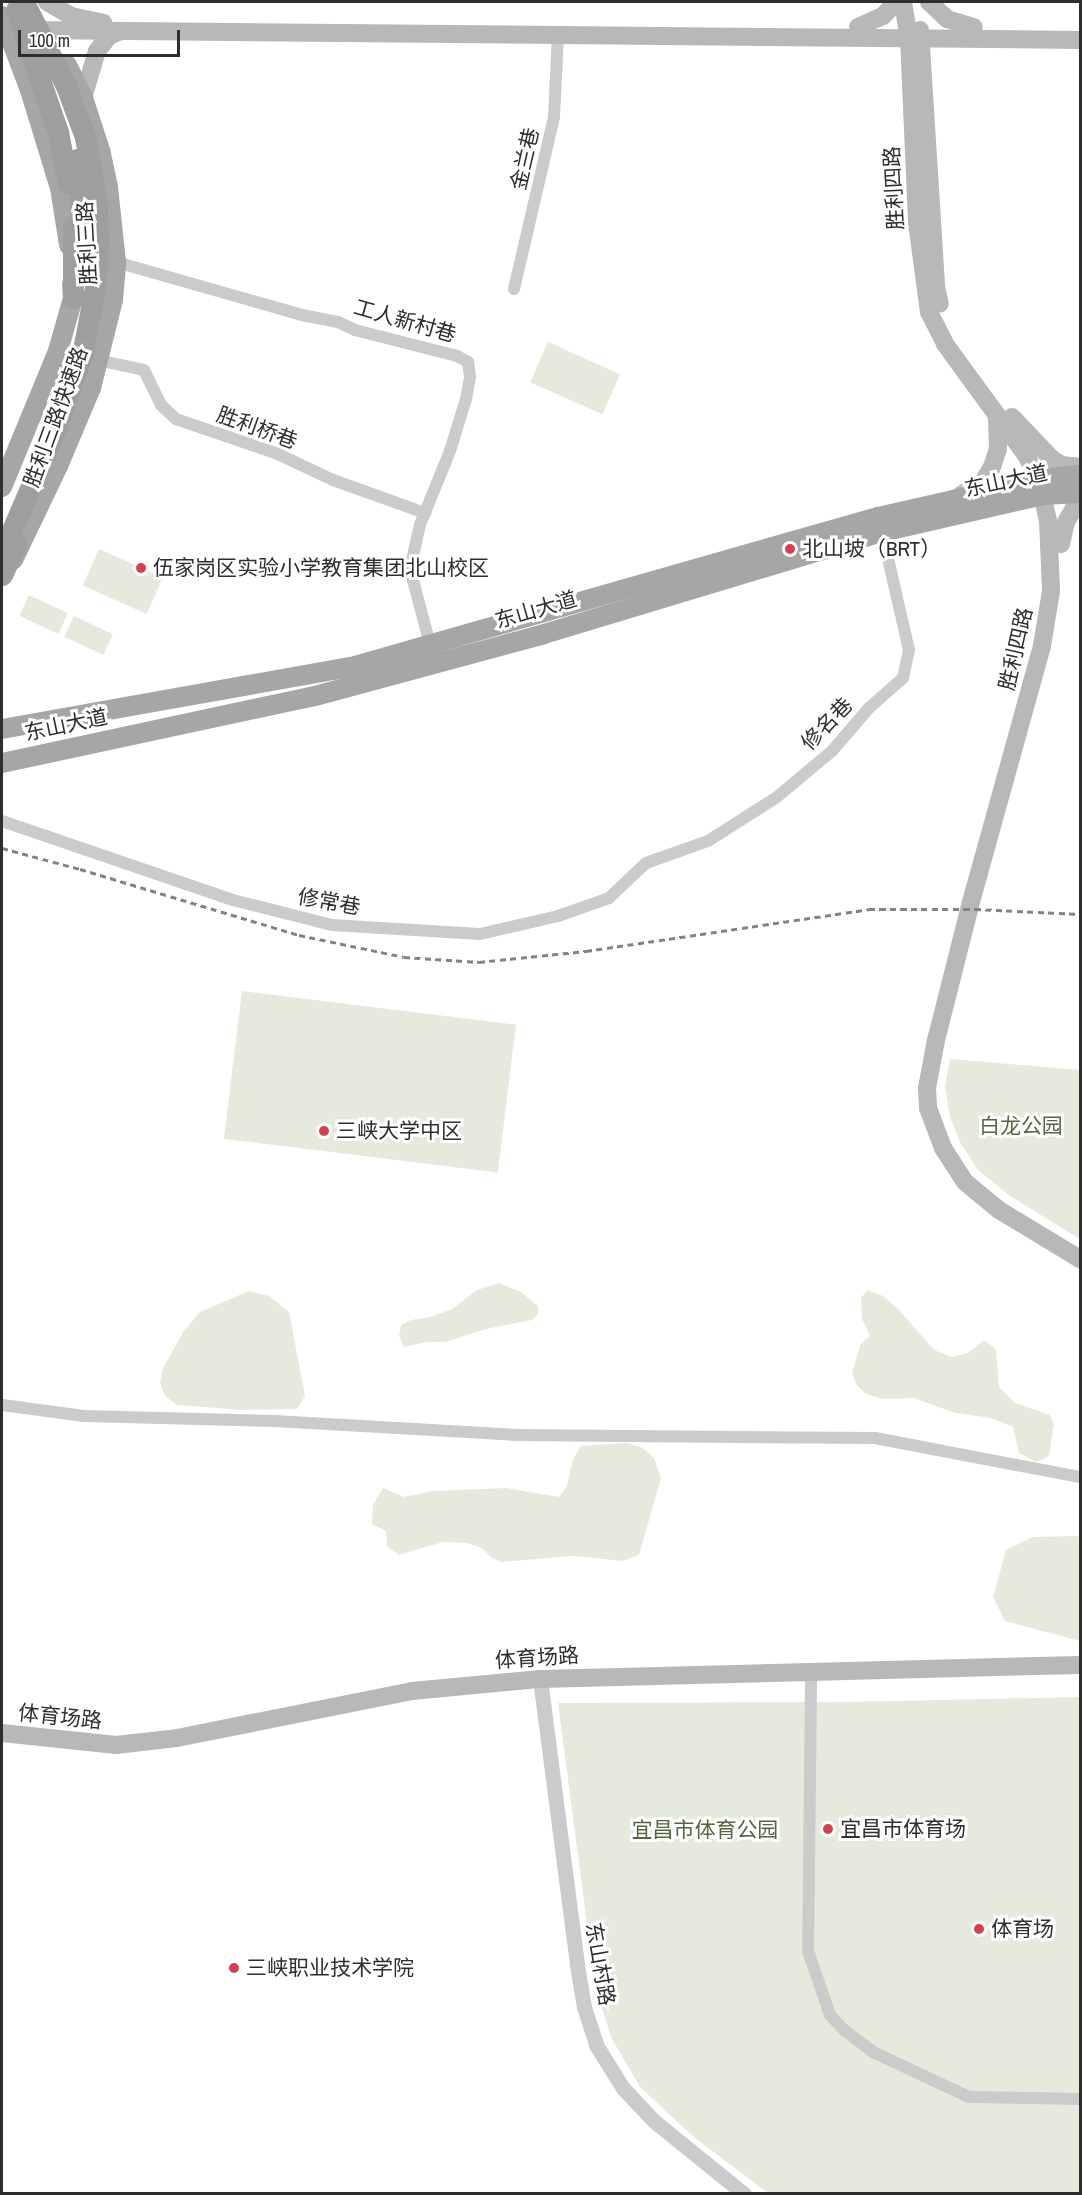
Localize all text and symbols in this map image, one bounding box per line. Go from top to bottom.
scale bar [21,18,183,56]
text: 100 m [29,28,70,53]
street label: 金兰巷 [506,125,544,193]
street label: 胜利四路 [879,145,909,231]
street label: 胜利三路 [72,200,102,286]
street label: 工人新村巷 [351,294,459,348]
street label: 胜利三路快速路 [19,344,93,490]
street label: 胜利桥巷 [213,402,301,454]
street label: 东山大道 [962,460,1050,502]
place label: 北山坡（BRT） [802,536,941,562]
marker: 北山坡（BRT） [783,542,797,556]
place label: 伍家岗区实验小学教育集团北山校区 [153,555,489,581]
marker: 伍家岗区实验小学教育集团北山校区 [134,561,148,575]
street label: 东山大道 [492,586,580,634]
street label: 胜利四路 [994,605,1038,693]
street label: 修名巷 [796,693,858,755]
street label: 东山大道 [22,704,110,746]
street label: 修常巷 [296,884,362,920]
park label: 白龙公园 [979,1113,1063,1139]
place label: 三峡大学中区 [336,1118,462,1144]
marker: 三峡大学中区 [317,1124,331,1138]
street label: 体育场路 [494,1643,580,1673]
street label: 体育场路 [17,1700,103,1734]
place label: 宜昌市体育场 [840,1816,966,1842]
park label: 宜昌市体育公园 [632,1817,778,1843]
marker: 宜昌市体育场 [821,1822,835,1836]
place label: 体育场 [991,1916,1054,1942]
street label: 东山村路 [580,1920,620,2008]
marker: 体育场 [972,1922,986,1936]
place label: 三峡职业技术学院 [246,1955,414,1981]
marker: 三峡职业技术学院 [227,1961,241,1975]

